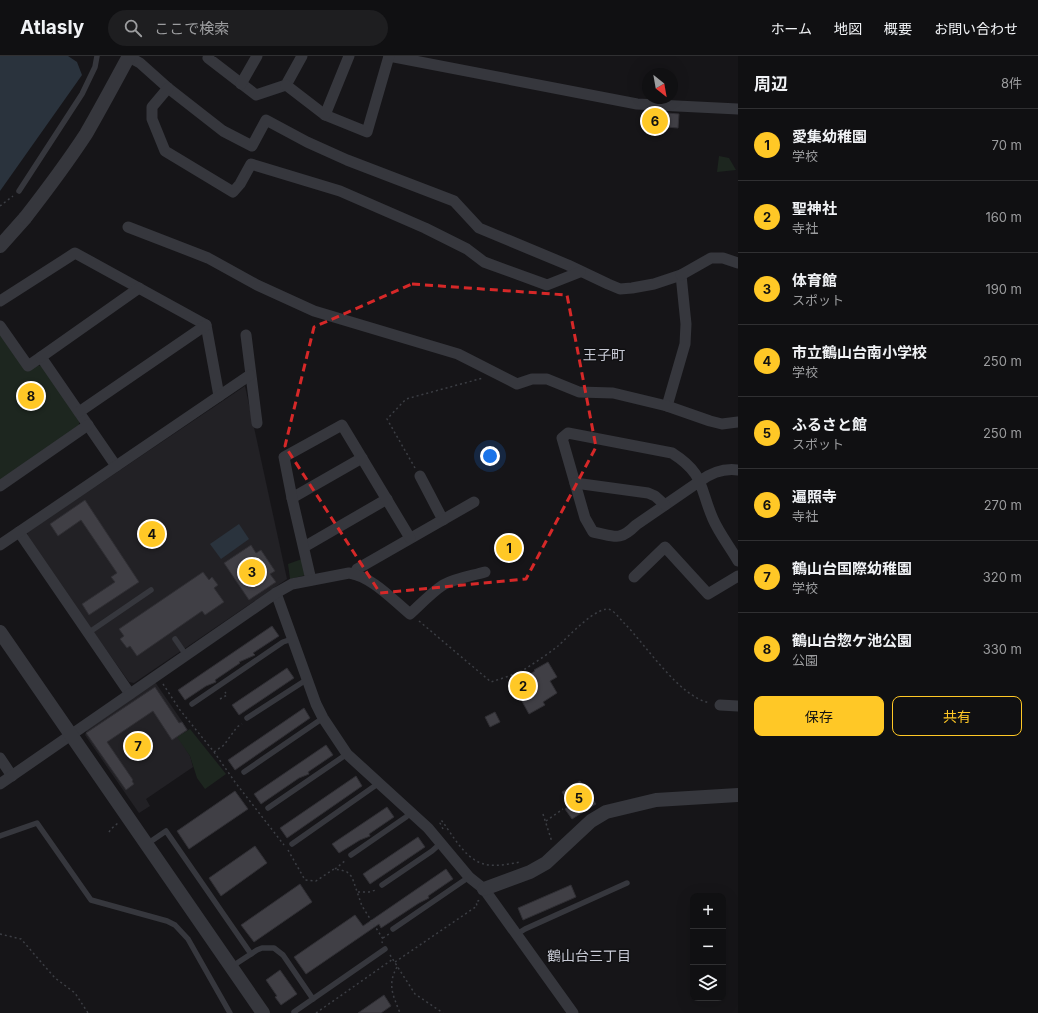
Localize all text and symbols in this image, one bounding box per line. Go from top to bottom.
search box [108,10,388,46]
text: Atlasly [20,16,84,39]
icon: search [122,17,144,39]
text: ここで検索 [154,19,229,38]
text: ホーム [770,20,812,37]
text: 地図 [834,20,862,37]
text: 概要 [884,20,912,37]
text: お問い合わせ [934,20,1018,37]
north arrow [642,68,678,104]
text: 周辺 [754,74,788,94]
text: 8件 [1001,75,1022,91]
pin: 6 [642,106,668,136]
text: 愛集幼稚園 [792,127,867,146]
text: 1 [764,137,770,153]
text: 70 m [992,137,1022,153]
text: 学校 [792,148,818,164]
text: 聖神社 [792,199,837,218]
text: 2 [763,209,771,225]
text: 160 m [985,209,1022,225]
text: 寺社 [792,220,818,236]
text: 体育館 [792,271,837,290]
text: 3 [763,281,771,297]
text: 190 m [985,281,1022,297]
text: スポット [792,292,844,308]
text: 市立鶴山台南小学校 [792,343,927,362]
district label: 王子町 [583,346,625,363]
text: 4 [763,353,771,369]
text: 250 m [983,353,1022,369]
text: 学校 [792,364,818,380]
pin: 8 [18,381,44,411]
text: ふるさと館 [792,415,867,434]
text: 5 [763,425,771,441]
text: 250 m [983,425,1022,441]
text: スポット [792,436,844,452]
your location [480,446,500,466]
text: 遍照寺 [792,487,837,506]
text: 6 [763,497,771,513]
text: 270 m [984,497,1022,513]
text: 寺社 [792,508,818,524]
pin: 4 [139,519,165,549]
pin: 1 [496,533,522,563]
pin: 3 [239,557,265,587]
text: 鶴山台国際幼稚園 [792,559,912,578]
text: 7 [763,569,771,585]
text: 320 m [983,569,1022,585]
text: 学校 [792,580,818,596]
text: 鶴山台惣ケ池公園 [792,631,912,650]
text: 8 [763,641,771,657]
text: 330 m [983,641,1022,657]
text: 公園 [792,652,818,668]
pin: 2 [510,671,536,701]
button: 保存 [754,696,884,736]
button: 共有 [892,696,1022,736]
pin: 7 [125,731,151,761]
pin: 5 [566,783,592,813]
map controls [690,893,726,1001]
button: + [690,893,726,929]
button: − [690,929,726,965]
district label: 鶴山台三丁目 [547,947,631,964]
button: layers [690,965,726,1001]

